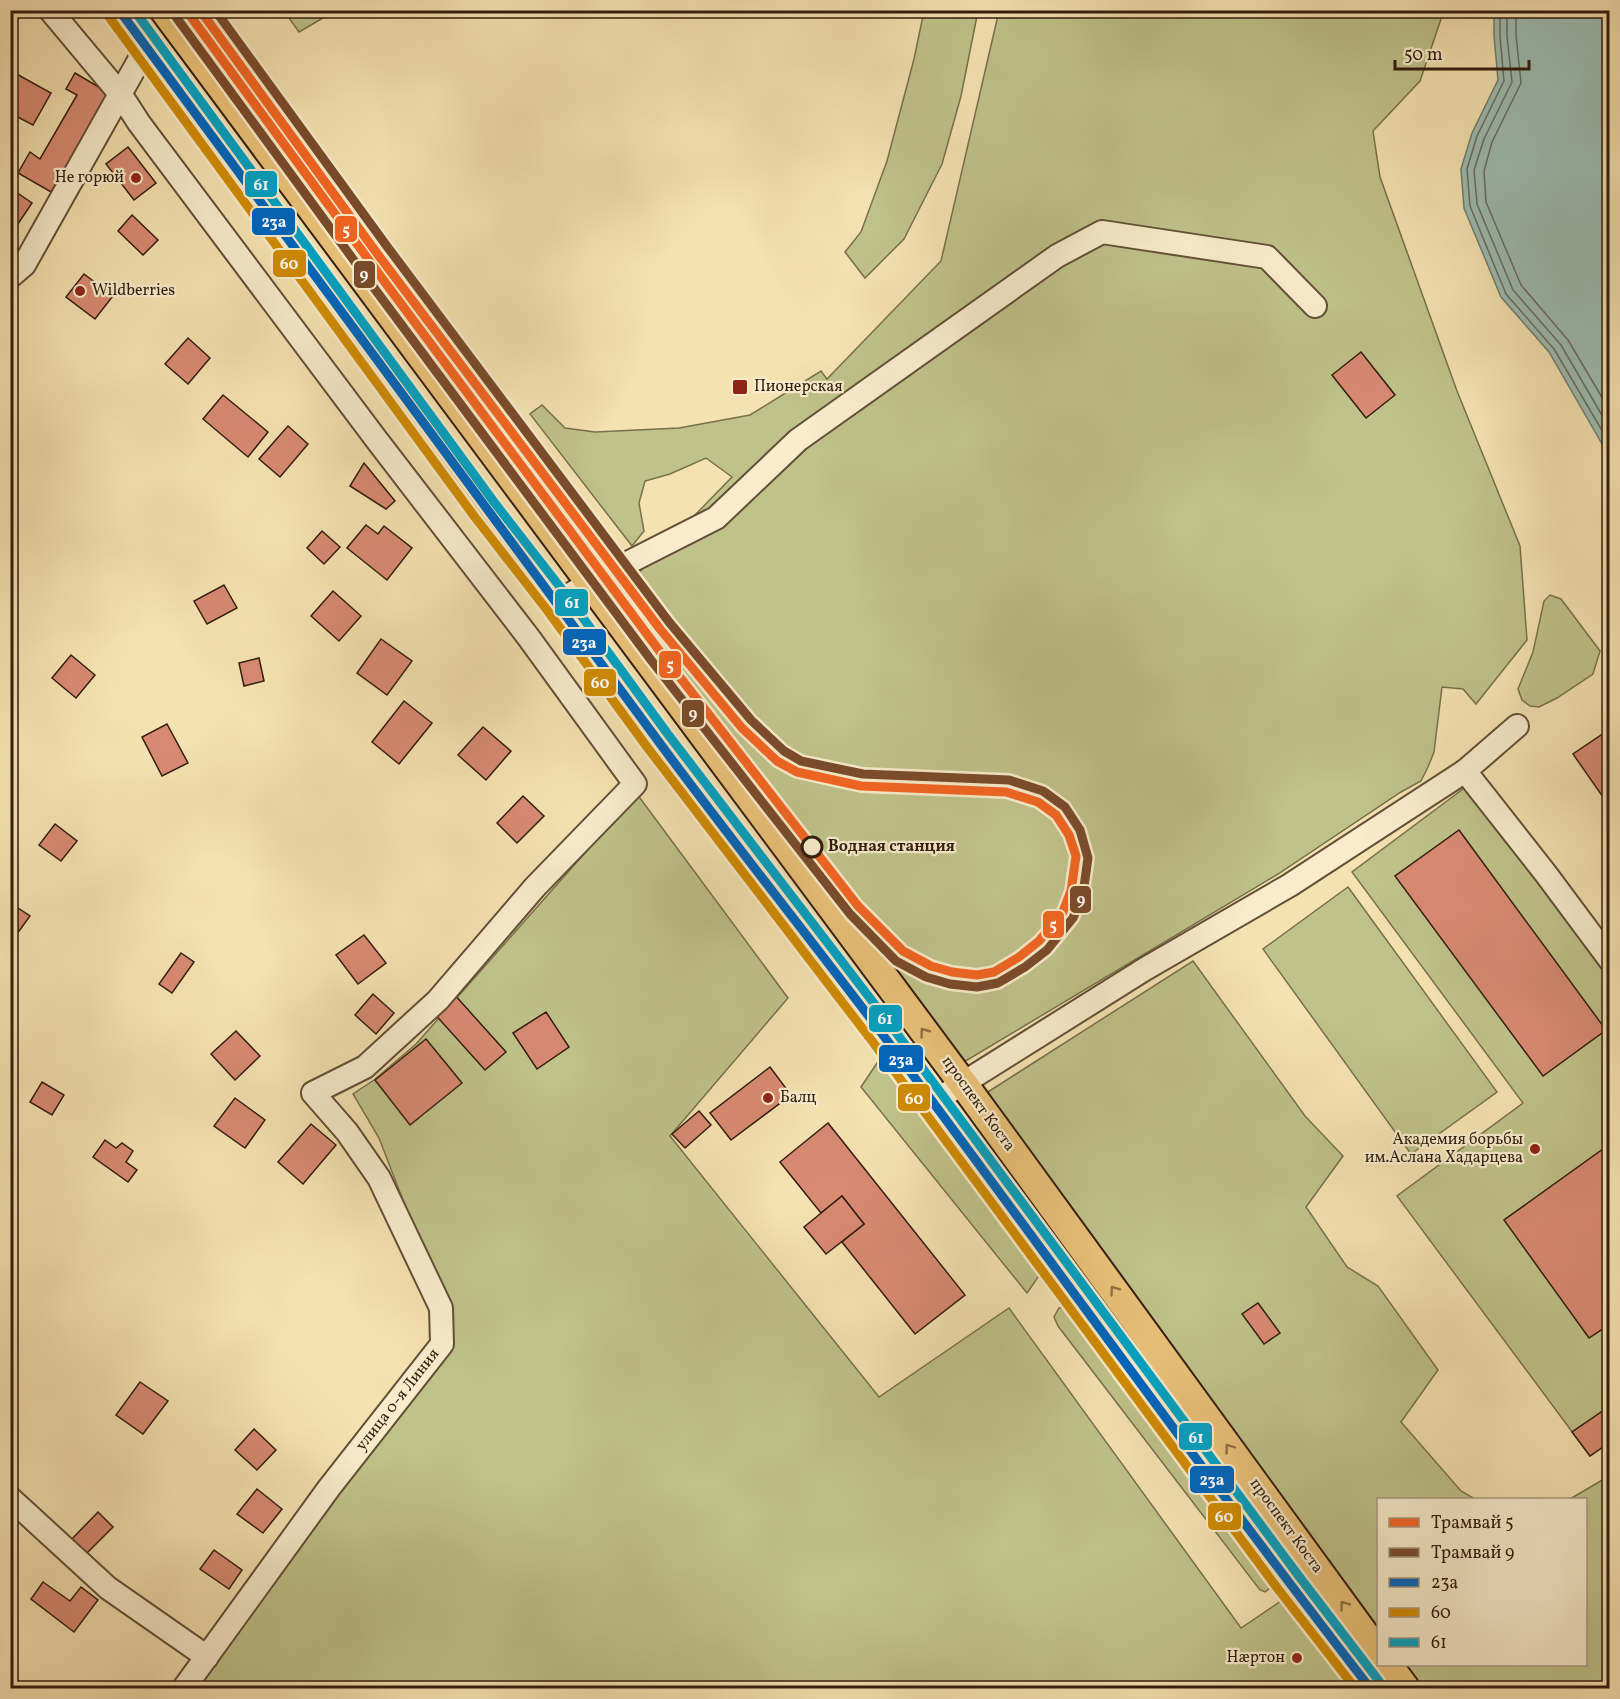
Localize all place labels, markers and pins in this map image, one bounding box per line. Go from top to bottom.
place label: Не горюй [55,167,124,189]
marker: Не горюй [129,171,143,185]
place label: Wildberries [92,280,175,302]
marker: Wildberries [73,284,87,298]
place label: Пионерская [754,376,843,398]
marker: Пионерская [731,378,749,396]
marker: Водная станция [801,836,823,858]
place label: Водная станция [828,836,955,858]
place label: Балц [780,1087,817,1109]
marker: Балц [761,1091,775,1105]
place label: Академия борьбы им.Аслана Хадарцева [1365,1129,1523,1169]
marker: Академия борьбы им.Аслана Хадарцева [1528,1142,1542,1156]
place label: Нæртон [1226,1647,1285,1669]
marker: Нæртон [1290,1651,1304,1665]

